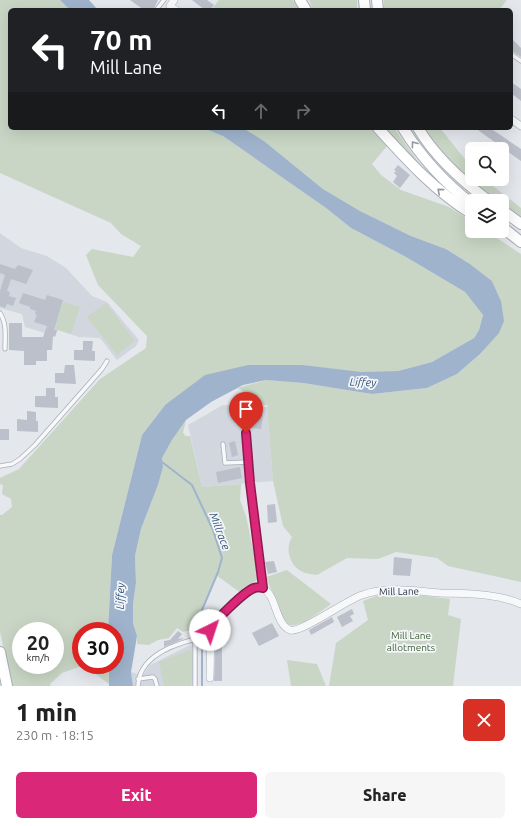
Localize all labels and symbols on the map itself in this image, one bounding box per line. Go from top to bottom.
one-way arrow [411,142,418,149]
one-way arrow [438,189,445,196]
water label: Liffey [349,376,377,389]
pin [229,392,263,433]
water label: Millrace [207,511,233,552]
water label: Liffey [114,582,127,609]
street label: Mill Lane [379,586,419,597]
position arrow [189,609,231,651]
speed limit sign: 30 [72,622,124,674]
park label: Mill Lane allotments [387,630,435,653]

